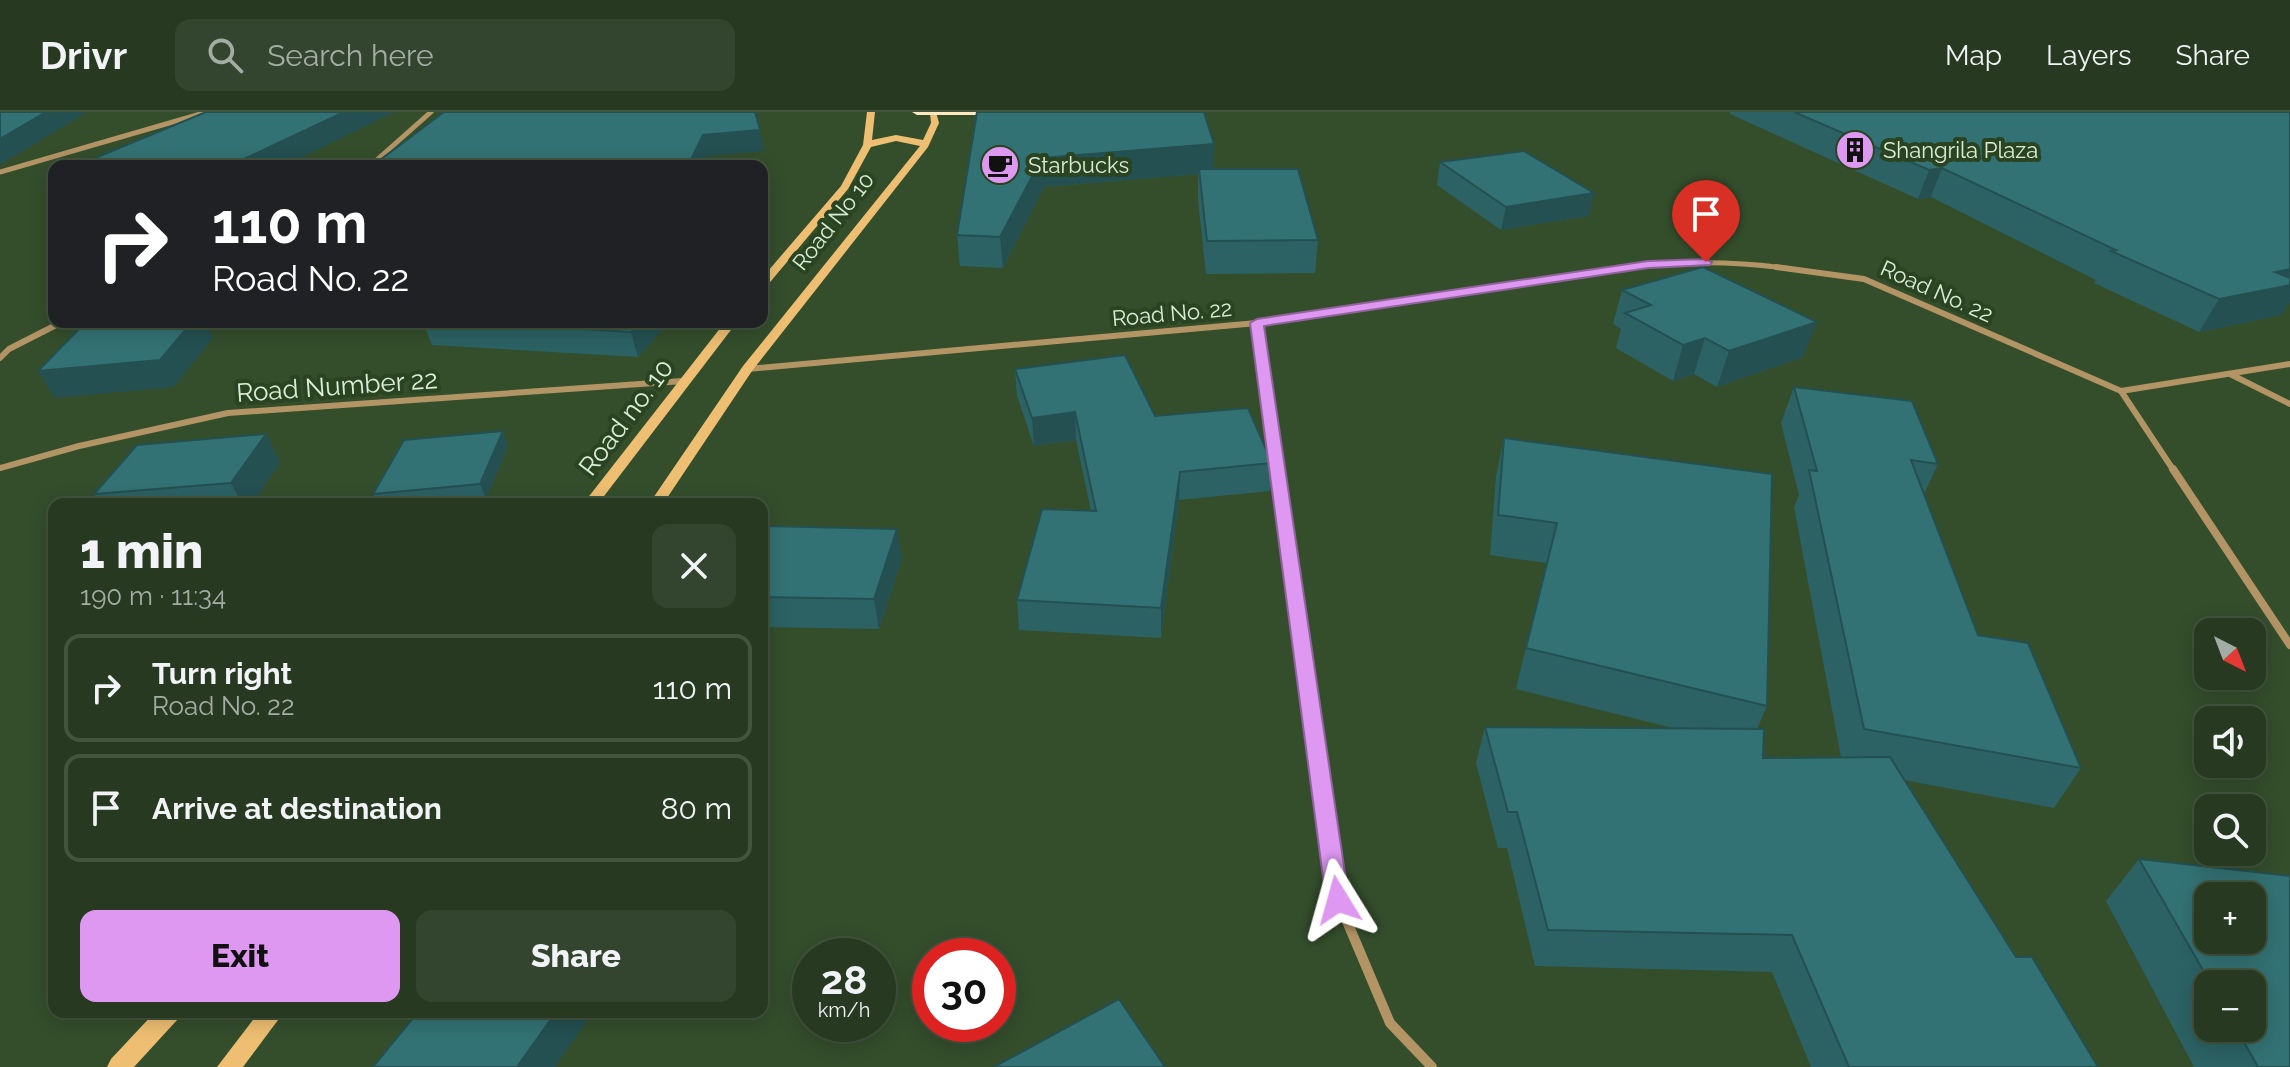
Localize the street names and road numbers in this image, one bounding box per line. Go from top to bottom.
street label: Road No 10 [787,167,879,275]
street label: Road No. 22 [1877,255,1997,327]
street label: Road No. 22 [1111,295,1233,331]
street label: Road no. 10 [573,353,679,481]
street label: Road Number 22 [235,364,439,408]

